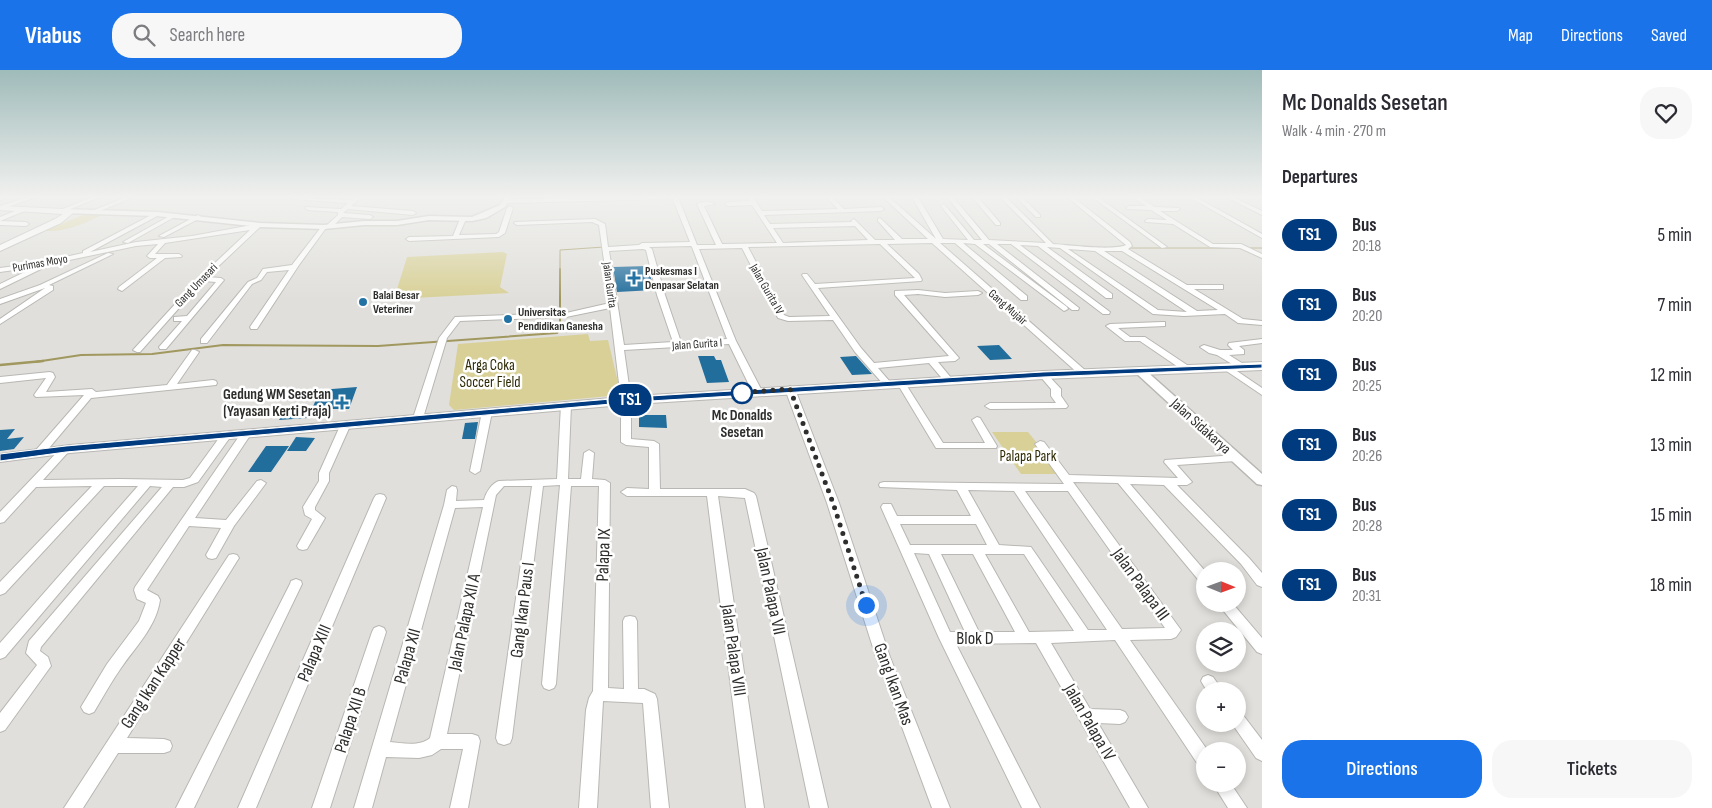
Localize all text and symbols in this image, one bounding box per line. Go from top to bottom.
search box [112,13,462,58]
text: Viabus [25,21,82,50]
icon: search [130,21,158,49]
text: Search here [170,24,245,47]
text: Map [1508,25,1533,46]
text: Directions [1561,25,1623,46]
text: Saved [1651,25,1687,46]
button: heart [1640,87,1692,139]
text: Mc Donalds Sesetan [1282,88,1448,117]
text: Walk · 4 min · 270 m [1282,122,1386,141]
text: Departures [1282,166,1358,189]
text: Bus [1352,214,1377,237]
text: TS1 [1298,224,1321,245]
text: 5 min [1657,224,1692,247]
text: 20:18 [1352,237,1381,256]
street label: Purimas Moyo [11,251,69,276]
street label: Gang Umasari [172,260,221,310]
street label: Jalan Gurita [599,260,620,309]
street label: Jalan Gurita IV [746,261,787,318]
place label: Puskesmas I Denpasar Selatan [645,264,719,293]
marker: Puskesmas I Denpasar Selatan [627,271,641,285]
text: Bus [1352,284,1377,307]
street label: Gang Mujair [985,286,1031,329]
place label: Balai Besar Veteriner [373,288,420,317]
text: TS1 [1298,294,1321,315]
text: 7 min [1658,294,1692,317]
marker: Balai Besar Veteriner [357,296,369,308]
place label: Universitas Pendidikan Ganesha [518,305,603,334]
text: 20:20 [1352,307,1382,326]
marker: Universitas Pendidikan Ganesha [502,313,514,325]
street label: Jalan Gurita I [670,335,723,354]
text: Bus [1352,354,1377,377]
park label: Arga Coka Soccer Field [459,356,521,392]
text: TS1 [1298,364,1321,385]
text: 12 min [1650,364,1692,387]
text: 20:25 [1352,377,1382,396]
marker: Mc Donalds Sesetan [731,382,753,404]
line badge: TS1 [601,384,659,416]
place label: Gedung WM Sesetan (Yayasan Kerti Praja) [223,385,331,421]
text: TS1 [619,389,641,410]
street label: Jalan Sidakarya [1166,394,1235,459]
marker: Gedung WM Sesetan (Yayasan Kerti Praja) [335,396,349,410]
place label: Mc Donalds Sesetan [712,406,773,442]
text: Bus [1352,424,1377,447]
text: TS1 [1298,434,1321,455]
text: 13 min [1651,434,1692,457]
park label: Palapa Park [1000,447,1057,466]
text: 20:26 [1352,447,1382,466]
text: Bus [1352,494,1377,517]
text: TS1 [1298,504,1321,525]
text: 15 min [1651,504,1692,527]
text: 20:28 [1352,517,1382,536]
street label: Palapa IX [592,528,615,582]
street label: Jalan Palapa III [1107,543,1174,625]
street label: Jalan Palapa VII [751,545,790,637]
street label: Gang Ikan Paus I [506,561,539,659]
north arrow [1196,562,1246,612]
map controls [1196,562,1246,792]
text: Bus [1352,564,1377,587]
street label: Jalan Palapa XII A [444,571,485,674]
text: TS1 [1298,574,1321,595]
text: 18 min [1650,574,1692,597]
text: 20:31 [1352,587,1381,606]
your location [854,593,879,618]
street label: Jalan Palapa VIII [717,602,750,697]
street label: Palapa XIII [293,621,336,685]
button: layers [1196,622,1246,672]
street label: Palapa XII [390,626,425,686]
street label: Blok D [956,628,994,649]
street label: Gang Ikan Kapper [116,634,191,733]
street label: Gang Ikan Mas [869,640,918,728]
street label: Jalan Palapa IV [1059,679,1120,764]
button: + [1196,682,1246,732]
street label: Palapa XII B [330,685,371,756]
button: Directions [1282,740,1482,798]
button: Tickets [1492,740,1692,798]
button: − [1196,742,1246,792]

